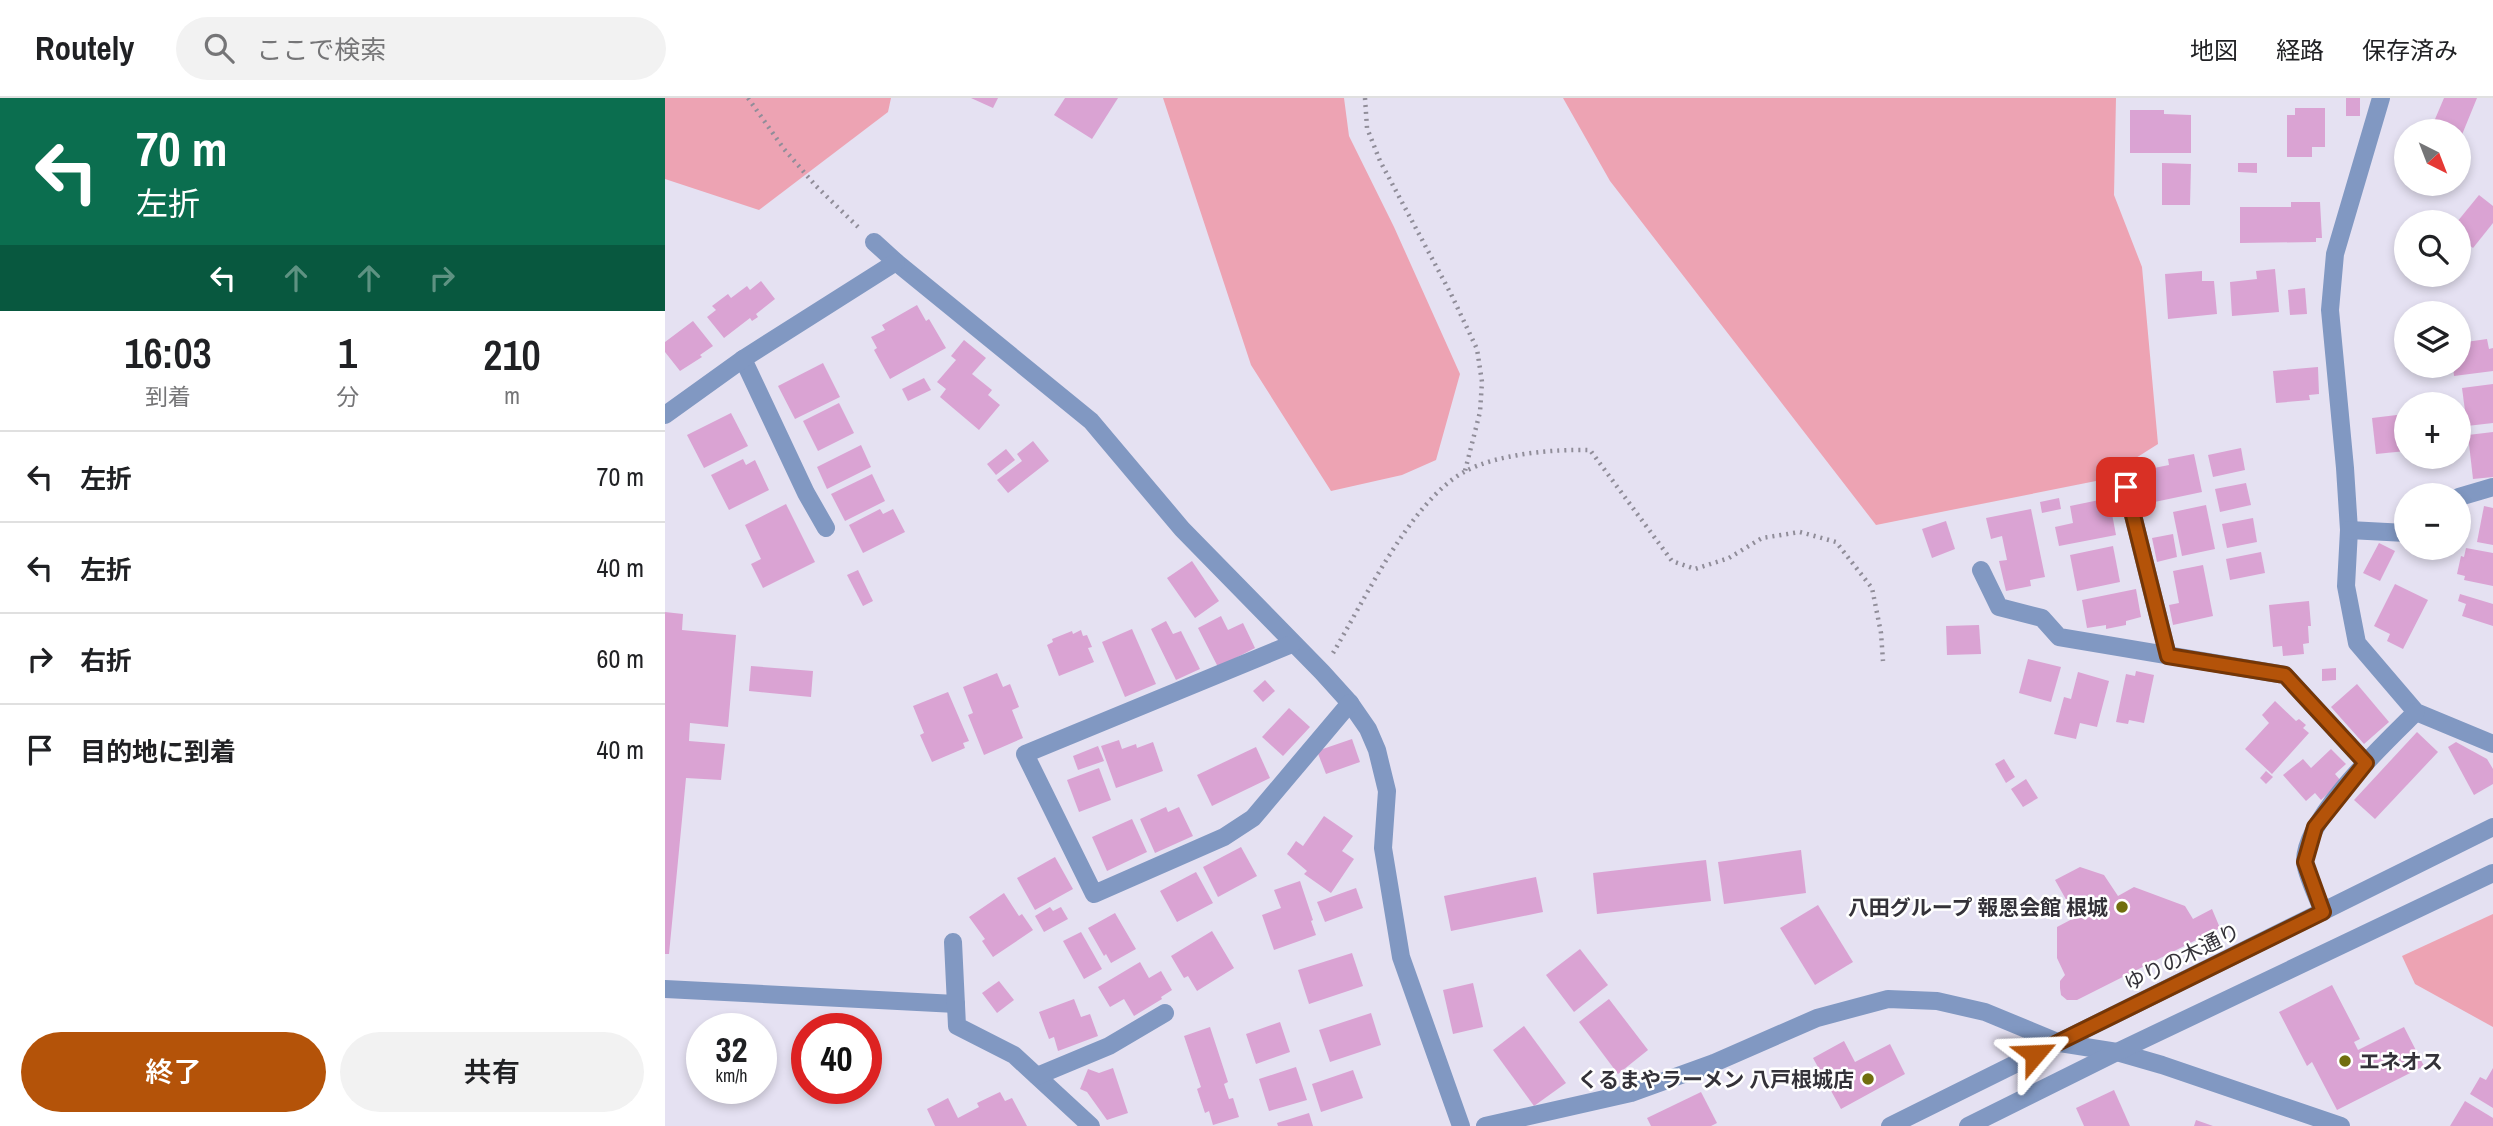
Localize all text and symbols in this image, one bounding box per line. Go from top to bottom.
search box [176,17,666,80]
text: Routely [35,26,134,70]
icon: search [200,29,238,67]
text: ここで検索 [256,32,386,67]
text: 地図 [2190,34,2238,66]
text: 経路 [2276,34,2324,66]
text: 保存済み [2362,34,2458,66]
text: 70 m [136,115,228,181]
north arrow [2394,119,2471,196]
map controls [2394,119,2471,560]
icon: left [21,126,112,217]
text: 左折 [136,182,200,225]
button: search [2394,210,2471,287]
icon: left [204,259,242,297]
icon: ahead [277,259,315,297]
icon: ahead [350,259,388,297]
icon: right [423,259,461,297]
button: layers [2394,301,2471,378]
text: 16:03 [124,325,212,381]
text: 1 [338,325,357,381]
text: 210 [483,327,541,383]
text: m [504,380,520,411]
text: 到着 [145,381,191,412]
text: 分 [336,381,359,412]
button: + [2394,392,2471,469]
pin [2096,457,2156,517]
icon: left [21,458,59,496]
text: 70 m [597,459,644,494]
text: 左折 [80,461,132,496]
icon: arrive [2107,468,2145,506]
button: − [2394,483,2471,560]
icon: left [21,549,59,587]
text: 40 m [597,550,644,585]
text: 左折 [80,552,132,587]
icon: right [21,640,59,678]
text: 60 m [597,641,644,676]
text: 右折 [80,643,132,678]
icon: arrive [21,731,59,769]
text: 40 m [597,732,644,767]
text: 目的地に到着 [80,734,236,769]
place label: 八田グループ 報恩会館 根城 [1848,893,2108,922]
marker: 八田グループ 報恩会館 根城 [2114,899,2130,915]
street label: ゆりの木通り [2119,916,2245,998]
speed limit sign: 40 [791,1013,882,1104]
position arrow [1998,1017,2072,1091]
text: 32 [716,1026,747,1073]
button: 終了 [21,1032,326,1112]
button: 共有 [340,1032,644,1112]
place label: エネオス [2359,1047,2443,1076]
marker: エネオス [2337,1053,2353,1069]
text: km/h [716,1063,748,1088]
place label: くるまやラーメン 八戸根城店 [1577,1065,1854,1094]
marker: くるまやラーメン 八戸根城店 [1860,1071,1876,1087]

